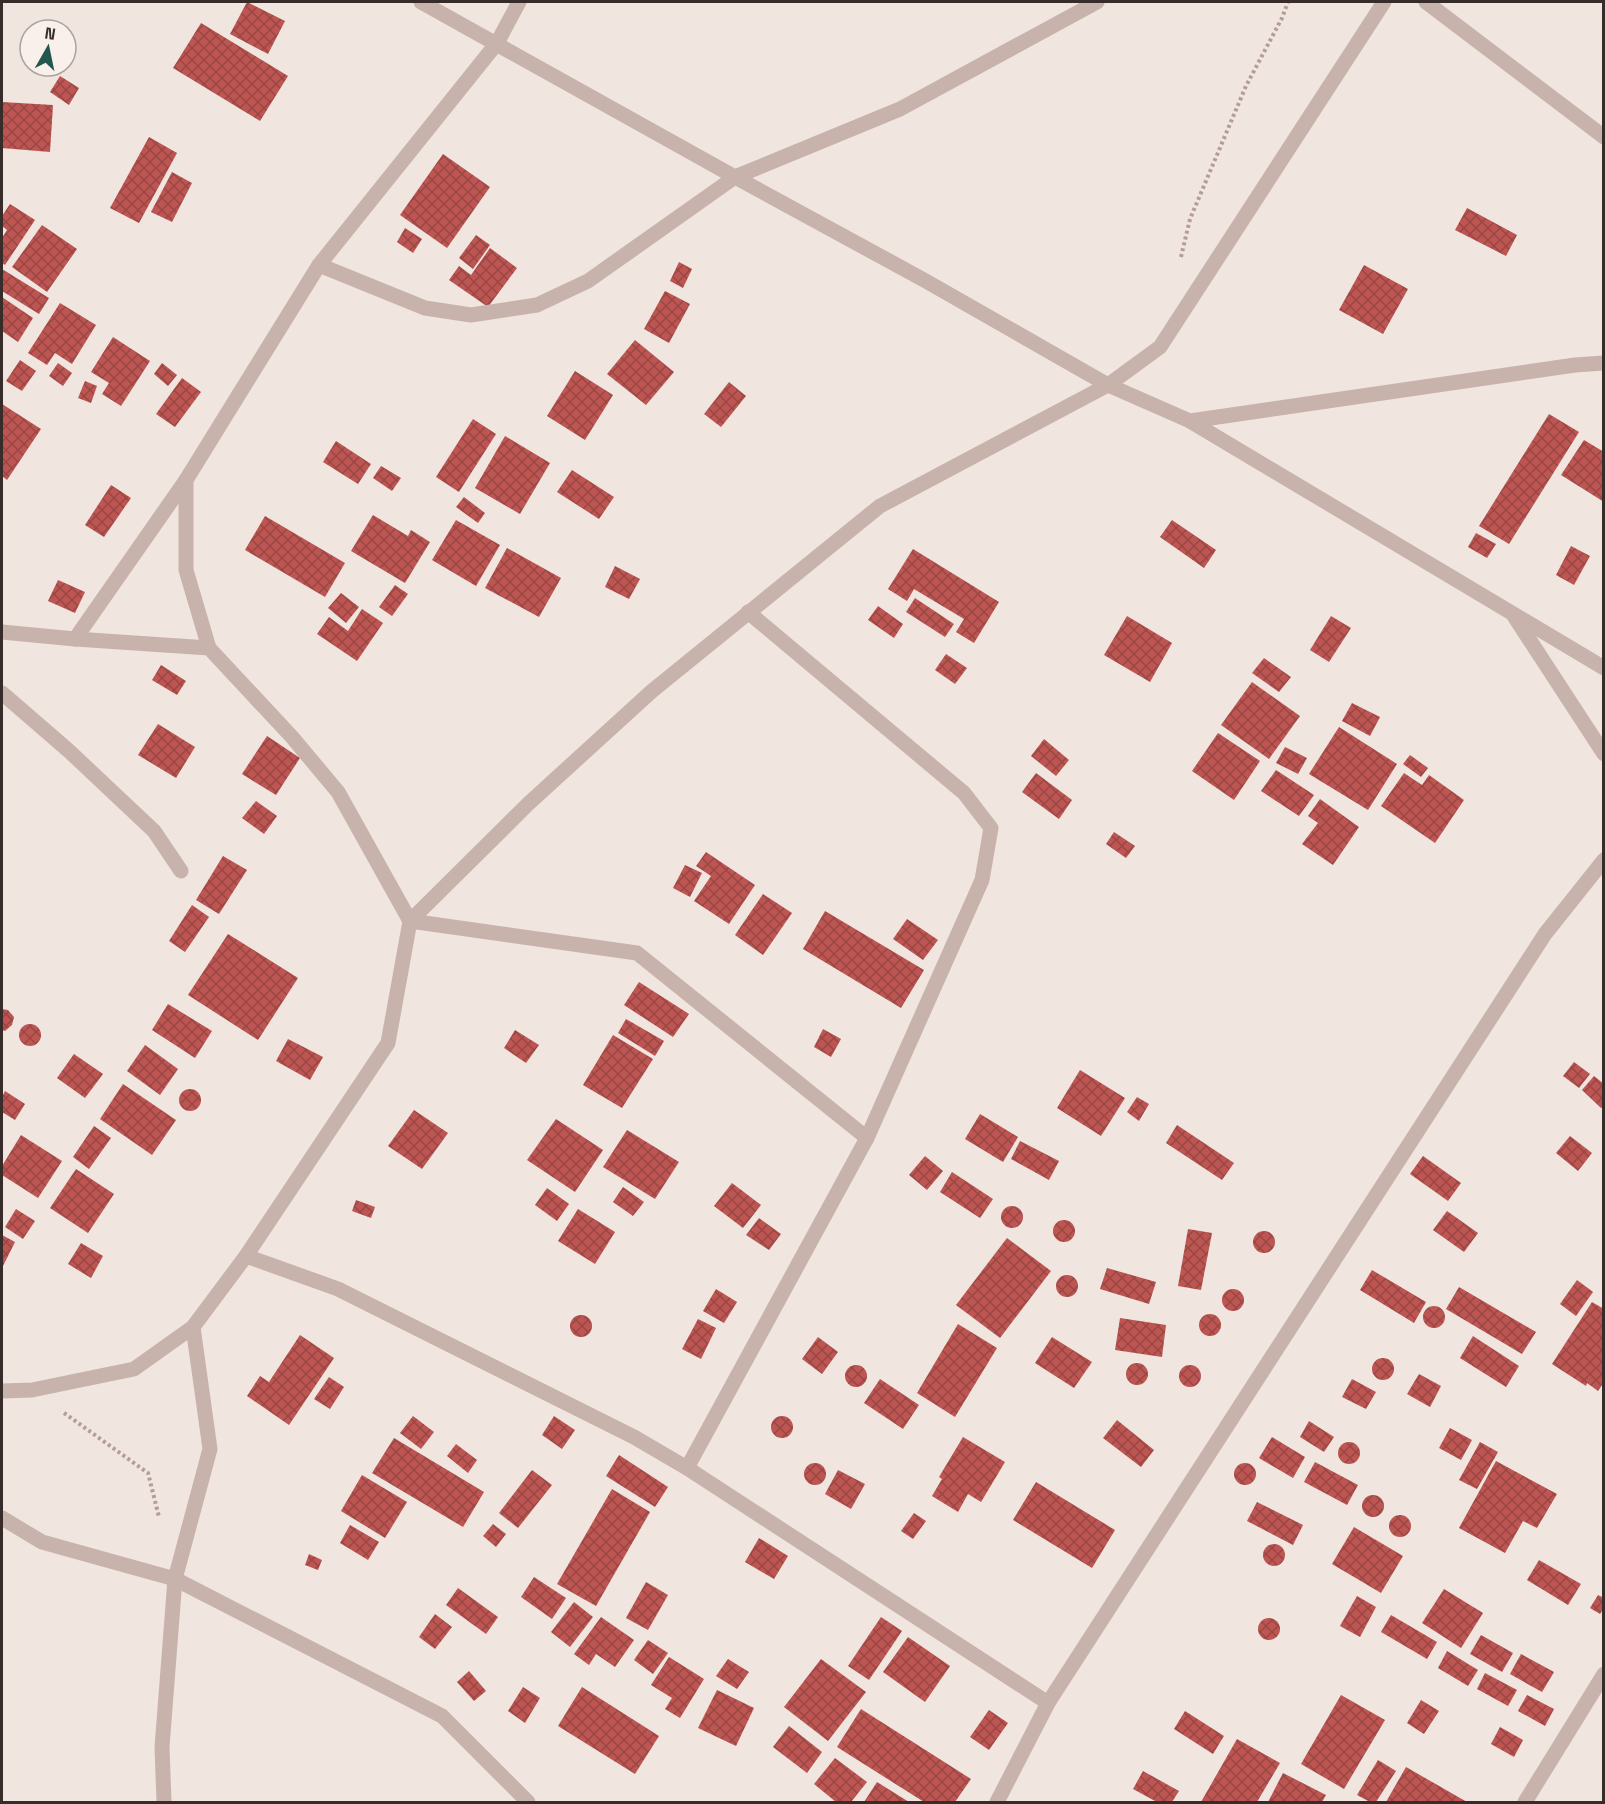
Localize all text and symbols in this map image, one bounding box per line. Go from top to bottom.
north arrow [18,18,78,78]
text: N [43,22,57,45]

